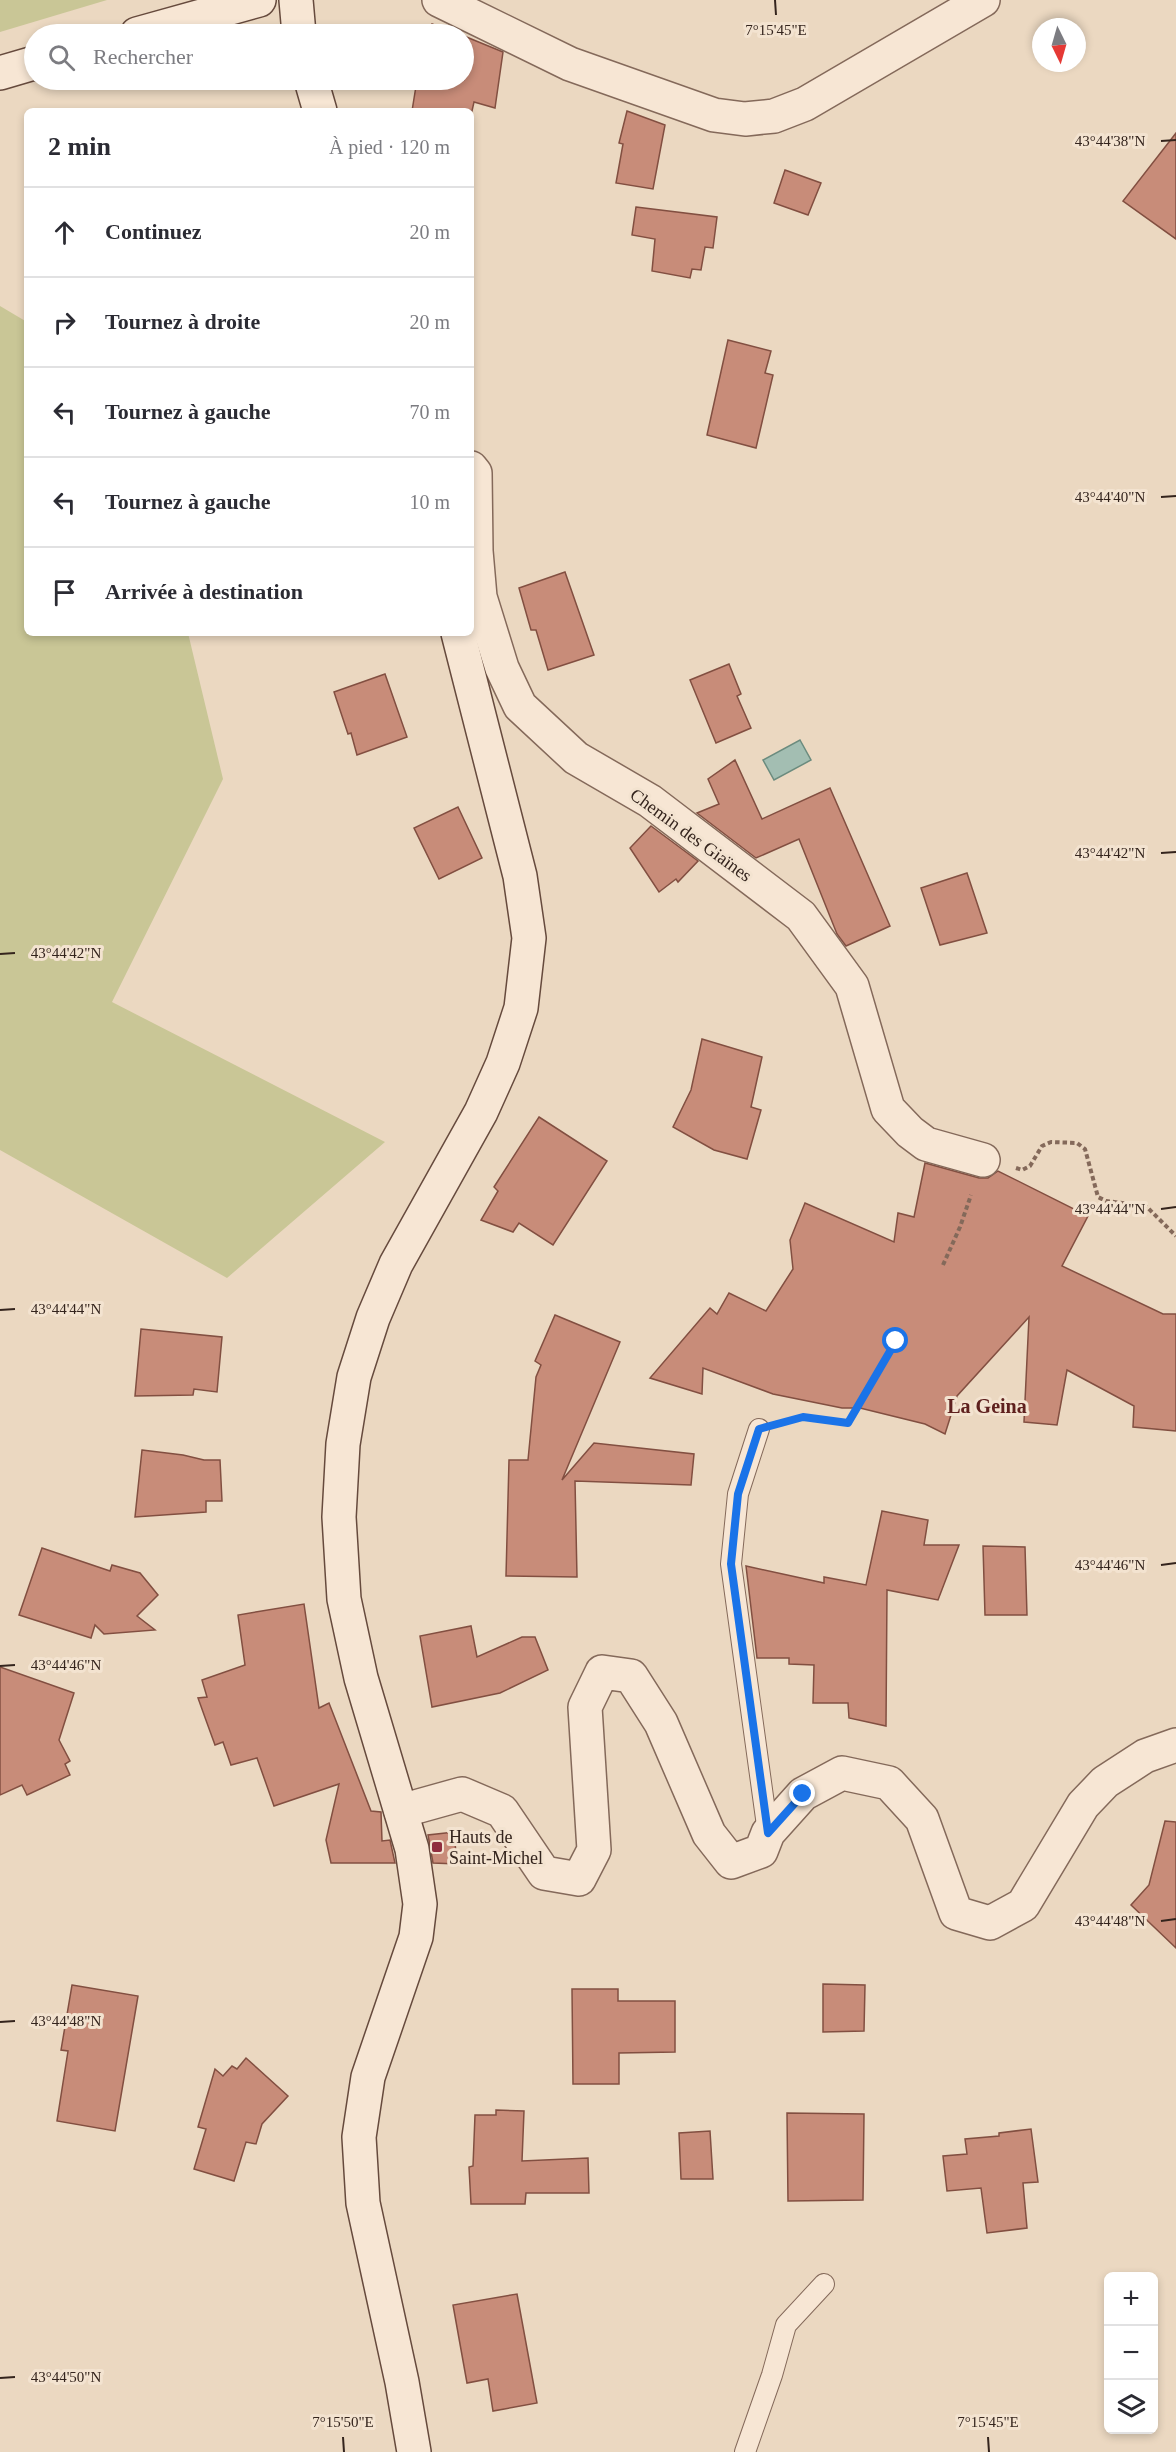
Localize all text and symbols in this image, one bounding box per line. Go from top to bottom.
north arrow [1032,18,1086,72]
text: 7°15'45"E [745,22,807,38]
search box [24,24,474,90]
icon: search [45,41,78,74]
text: Rechercher [93,44,193,69]
text: 2 min [48,132,111,161]
text: 43°44'38"N [1075,133,1145,149]
text: À pied · 120 m [329,136,450,158]
icon: ahead [48,216,81,249]
text: Continuez [105,219,202,244]
text: 20 m [409,221,450,243]
icon: right [48,306,81,339]
text: Tournez à droite [105,309,260,334]
text: 20 m [409,311,450,333]
icon: left [48,396,81,429]
text: Tournez à gauche [105,399,270,424]
text: 70 m [409,401,450,423]
icon: left [48,486,81,519]
text: Tournez à gauche [105,489,270,514]
text: 43°44'40"N [1075,489,1145,505]
text: 10 m [409,491,450,513]
icon: arrive [48,576,81,609]
text: Arrivée à destination [105,579,303,604]
street label: Chemin des Giaïnes [626,784,756,886]
text: 43°44'42"N [1075,845,1145,861]
text: 43°44'42"N [31,945,101,961]
text: 43°44'44"N [1075,1201,1145,1217]
text: 43°44'44"N [31,1301,101,1317]
route start [882,1327,908,1353]
district label: La Geina [947,1395,1027,1417]
text: 43°44'46"N [1075,1557,1145,1573]
text: 43°44'46"N [31,1657,101,1673]
route end [789,1780,815,1806]
place label: Hauts de Saint-Michel [449,1827,543,1868]
marker: Hauts de Saint-Michel [430,1840,444,1854]
text: 43°44'48"N [1075,1913,1145,1929]
text: 43°44'48"N [31,2013,101,2029]
map controls [1104,2272,1158,2434]
button: + [1104,2272,1158,2326]
button: − [1104,2326,1158,2380]
text: 43°44'50"N [31,2369,101,2385]
button: layers [1104,2380,1158,2434]
text: 7°15'50"E [312,2414,374,2430]
text: 7°15'45"E [957,2414,1019,2430]

